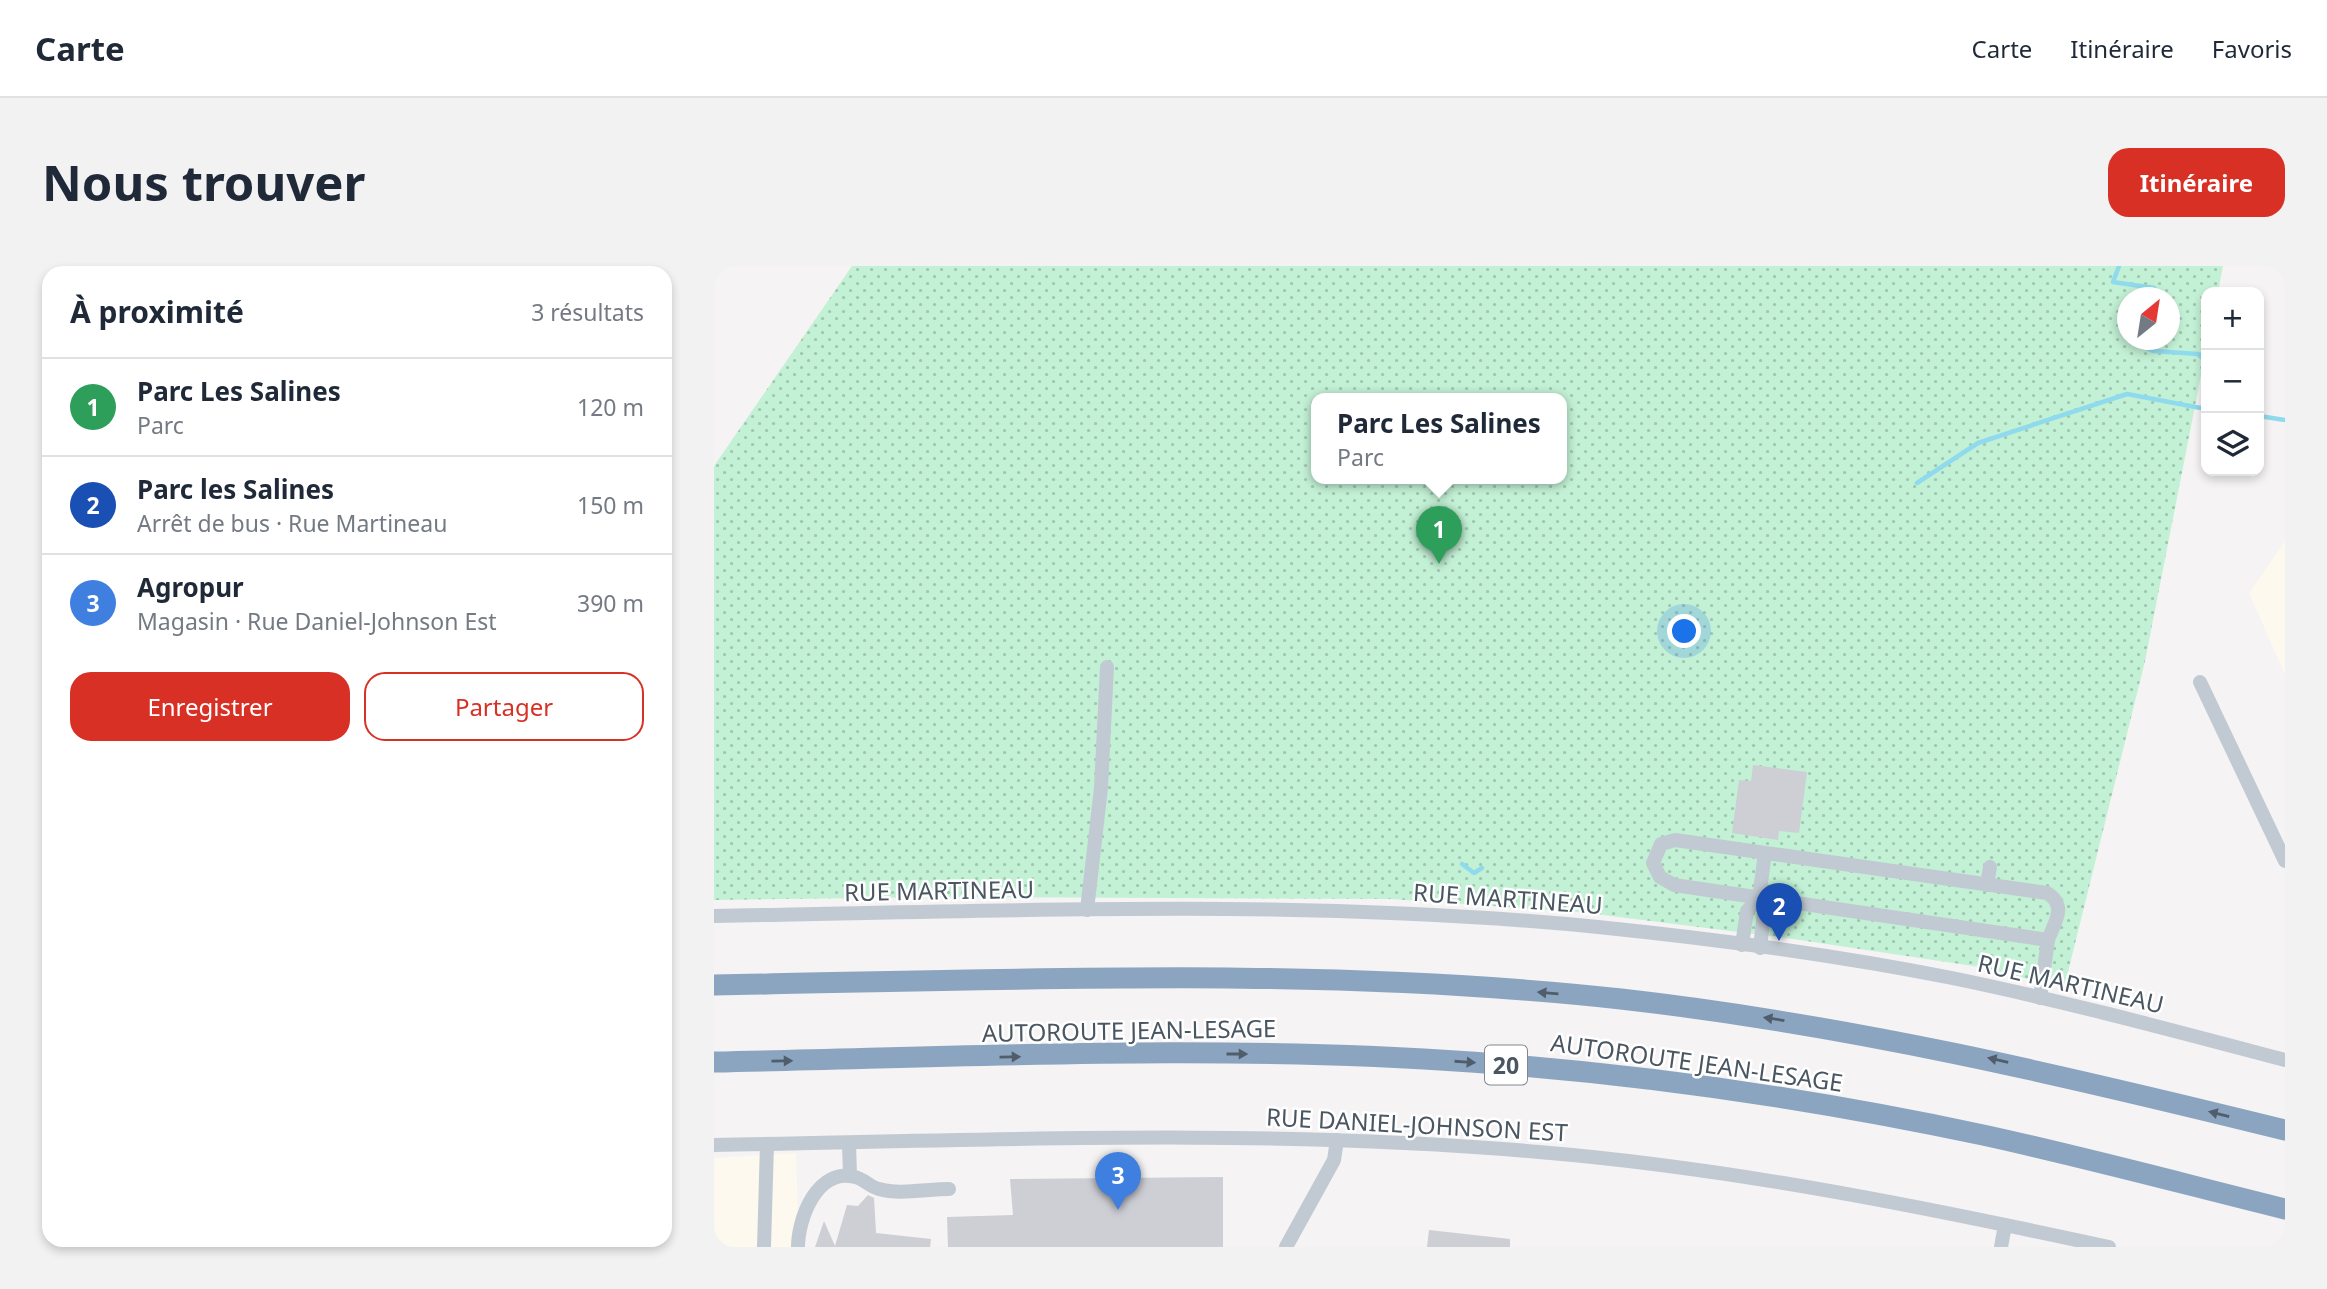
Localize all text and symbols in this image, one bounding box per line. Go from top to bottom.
text: Carte [35,26,125,71]
text: Carte [1972,32,2032,65]
text: Itinéraire [2070,32,2174,65]
text: Favoris [2212,32,2292,65]
button: Itinéraire [2108,148,2285,217]
text: Nous trouver [42,149,365,215]
north arrow [2117,287,2180,350]
map controls [2201,287,2264,476]
button: + [2201,287,2264,350]
text: À proximité [70,291,244,332]
text: 3 résultats [531,296,644,328]
button: − [2201,350,2264,413]
text: Parc Les Salines [137,373,341,409]
text: 1 [86,391,100,423]
text: 120 m [577,391,644,423]
popup [1311,393,1567,484]
text: Parc Les Salines [1337,405,1541,441]
text: Parc [137,409,184,441]
button: layers [2201,413,2264,476]
text: Parc [1337,441,1384,473]
text: Parc les Salines [137,471,334,507]
text: 2 [86,489,100,521]
text: 150 m [577,489,644,521]
pin: 1 [1416,506,1462,564]
text: Arrêt de bus · Rue Martineau [137,507,447,539]
text: Agropur [137,569,244,605]
text: 3 [86,587,100,619]
text: 390 m [577,587,644,619]
text: Magasin · Rue Daniel-Johnson Est [137,605,497,637]
your location [1667,614,1701,648]
button: Enregistrer [70,672,350,741]
button: Partager [364,672,644,741]
street label: RUE MARTINEAU [844,872,1034,908]
street label: RUE MARTINEAU [1412,875,1604,921]
pin: 2 [1756,883,1802,941]
street label: RUE MARTINEAU [1975,946,2167,1020]
one-way arrow [1537,987,1559,998]
street label: AUTOROUTE JEAN-LESAGE [981,1011,1277,1049]
one-way arrow [1763,1014,1785,1025]
street label: AUTOROUTE JEAN-LESAGE [1549,1025,1845,1099]
road number: 20 [1485,1045,1527,1084]
one-way arrow [1226,1048,1248,1060]
one-way arrow [999,1051,1021,1063]
one-way arrow [771,1055,793,1066]
one-way arrow [1987,1055,2009,1066]
one-way arrow [1454,1056,1476,1067]
street label: RUE DANIEL-JOHNSON EST [1265,1100,1569,1148]
one-way arrow [2208,1108,2230,1119]
pin: 3 [1095,1152,1141,1210]

